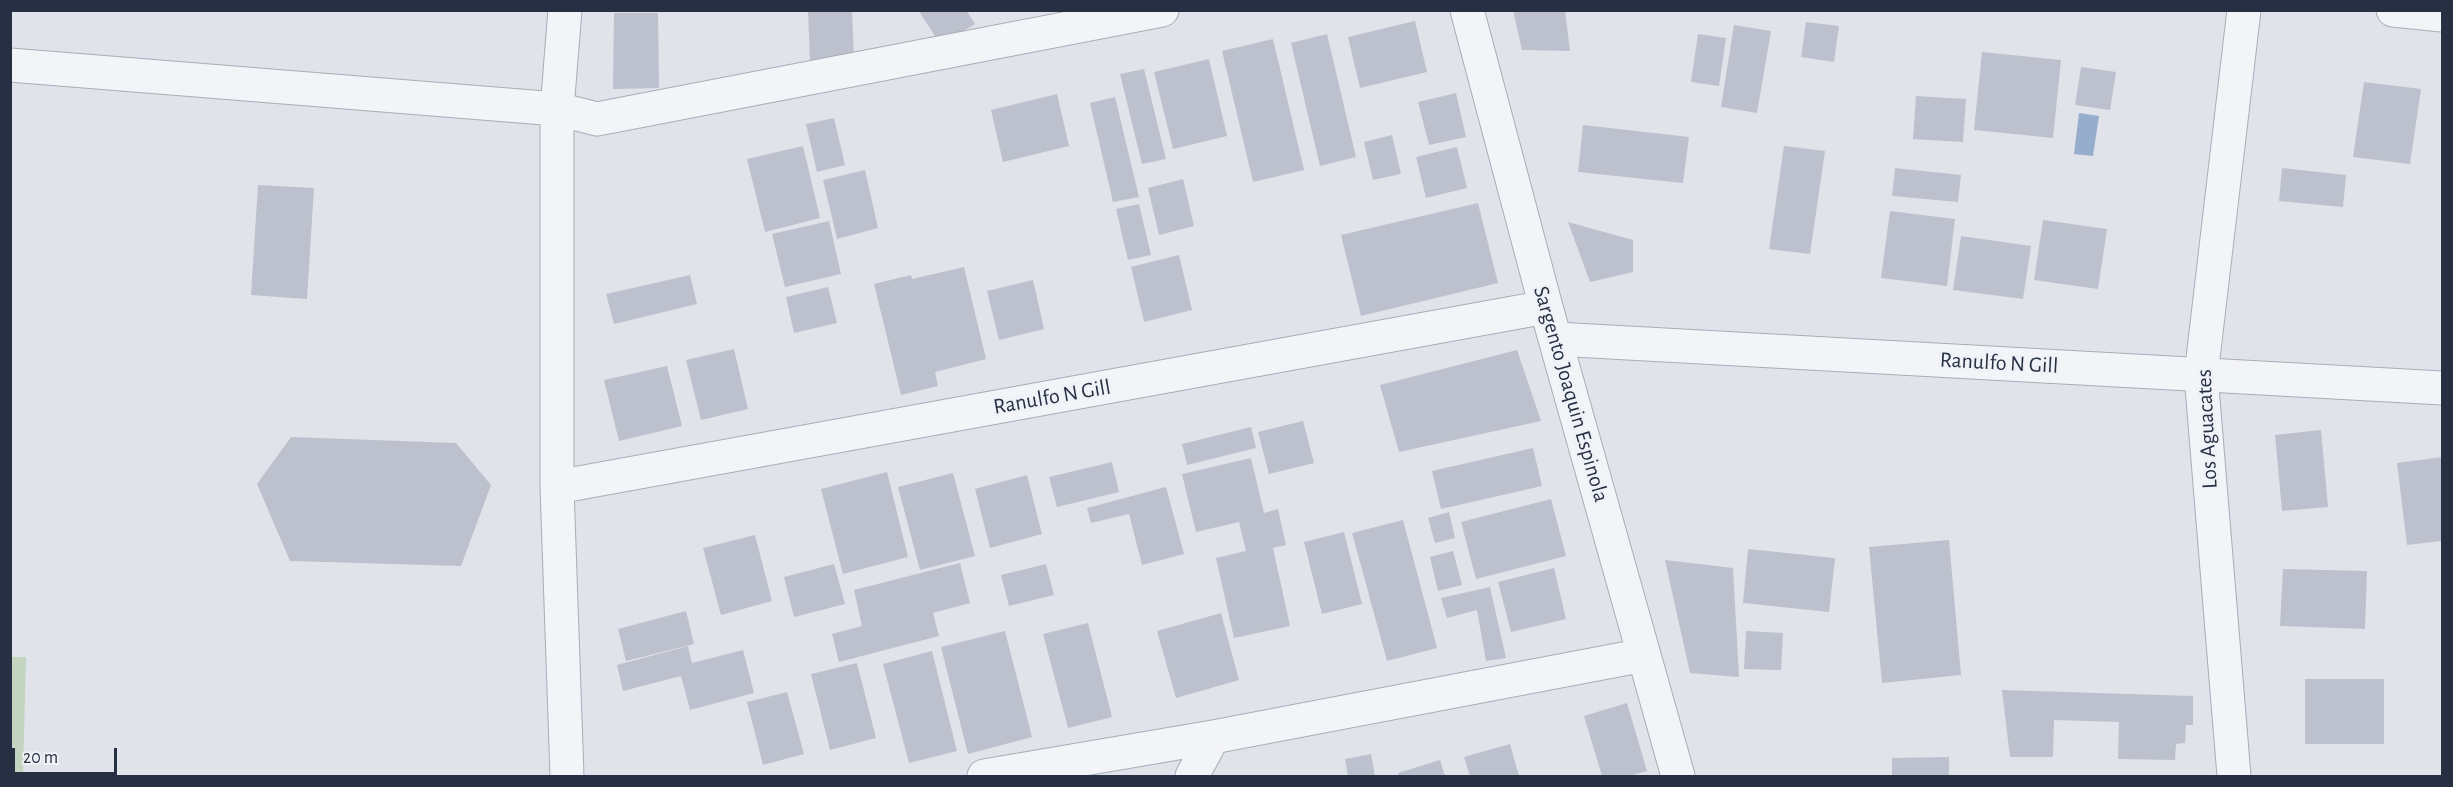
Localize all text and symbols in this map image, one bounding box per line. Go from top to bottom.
street label: Sargento Joaquin Espinola [1528,283,1614,505]
street label: Ranulfo N Gill [1939,347,2059,379]
street label: Los Aguacates [2191,369,2223,489]
street label: Ranulfo N Gill [991,374,1113,420]
scale bar [15,736,120,774]
text: 20 m [23,749,58,767]

